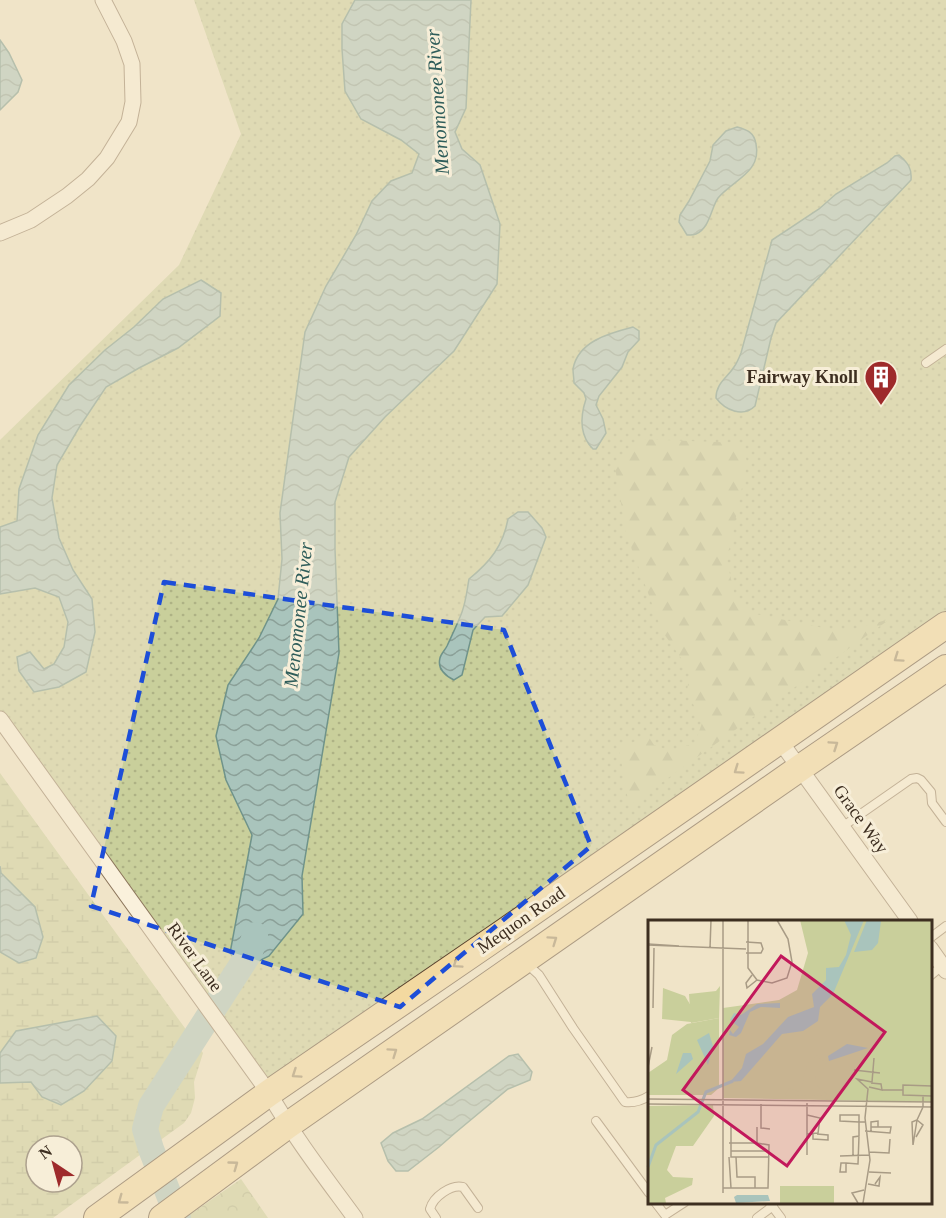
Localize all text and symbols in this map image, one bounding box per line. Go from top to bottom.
water label: Menomonee River [421,28,453,177]
building icon: Fairway Knoll [863,359,899,406]
place label: Fairway Knoll [747,367,858,387]
water label: Menomonee River [279,541,317,690]
one-way arrow [894,651,905,662]
one-way arrow [827,741,838,752]
one-way arrow [733,763,744,774]
street label: Grace Way [829,781,893,857]
street label: Mequon Road [473,882,569,958]
street label: River Lane [163,919,227,995]
inset map [648,920,931,1203]
one-way arrow [547,936,558,947]
one-way arrow [452,957,463,968]
one-way arrow [387,1048,398,1059]
one-way arrow [291,1067,302,1078]
north arrow [24,1134,84,1194]
text: N [36,1142,56,1163]
one-way arrow [228,1161,239,1172]
one-way arrow [117,1193,128,1204]

